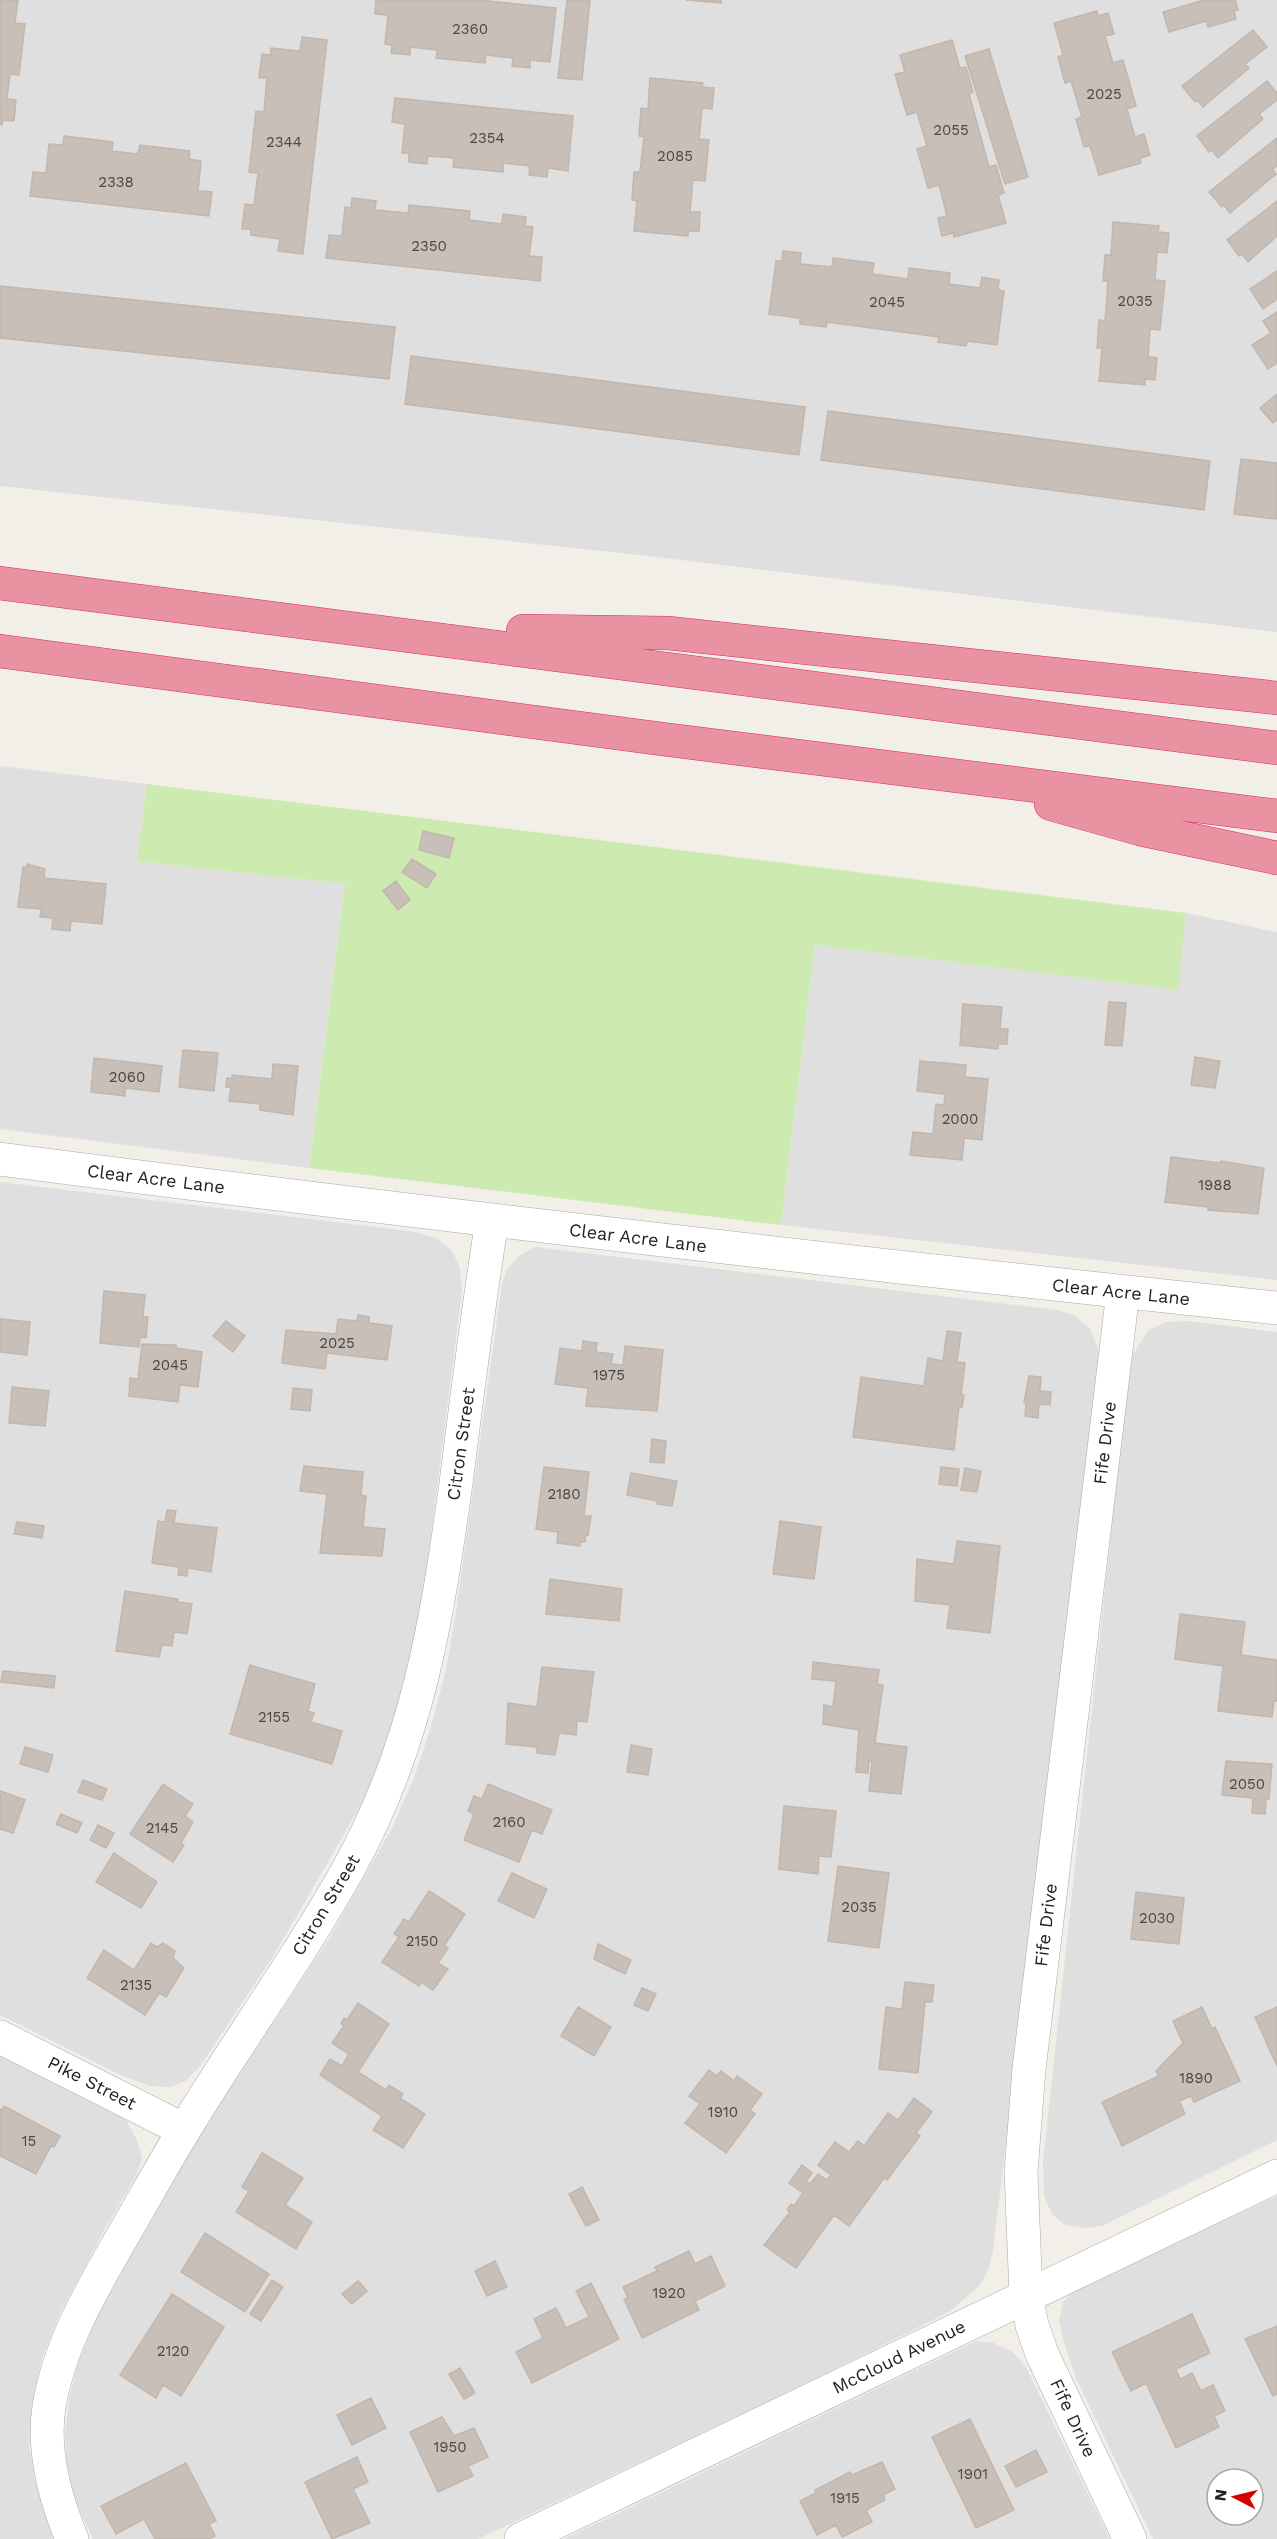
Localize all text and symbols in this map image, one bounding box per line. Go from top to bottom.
house number: 2360 [452,20,488,38]
house number: 2025 [1086,85,1122,103]
house number: 2055 [933,121,969,139]
house number: 2354 [469,129,505,147]
house number: 2344 [266,133,302,151]
house number: 2085 [657,147,693,165]
house number: 2338 [98,173,134,191]
house number: 2350 [411,237,447,255]
house number: 2035 [1117,292,1153,310]
house number: 2045 [869,293,905,311]
house number: 2060 [109,1068,145,1086]
house number: 2000 [942,1110,978,1128]
street label: Clear Acre Lane [86,1160,226,1197]
house number: 1988 [1198,1176,1232,1194]
street label: Clear Acre Lane [568,1219,708,1256]
street label: Clear Acre Lane [1051,1274,1191,1309]
house number: 2025 [319,1334,355,1352]
house number: 2045 [152,1356,188,1374]
house number: 1975 [593,1366,625,1384]
street label: Citron Street [442,1386,479,1502]
street label: Fife Drive [1089,1400,1120,1486]
house number: 2180 [547,1485,581,1503]
house number: 2155 [258,1708,290,1726]
house number: 2050 [1229,1775,1265,1793]
house number: 2160 [492,1813,526,1831]
house number: 2145 [146,1819,178,1837]
street label: Citron Street [287,1850,364,1959]
street label: Fife Drive [1030,1882,1061,1968]
house number: 2035 [841,1898,877,1916]
house number: 2030 [1139,1909,1175,1927]
house number: 2150 [406,1932,438,1950]
house number: 2135 [120,1976,152,1994]
street label: Pike Street [45,2051,140,2114]
house number: 1890 [1179,2069,1213,2087]
house number: 1910 [708,2103,738,2121]
house number: 15 [22,2132,36,2150]
house number: 1920 [652,2284,686,2302]
street label: McCloud Avenue [829,2315,969,2398]
house number: 2120 [157,2342,189,2360]
street label: Fife Drive [1046,2375,1101,2460]
house number: 1950 [433,2438,467,2456]
house number: 1901 [958,2465,988,2483]
north arrow [1205,2467,1265,2527]
text: N [1210,2488,1231,2502]
house number: 1915 [830,2489,860,2507]

